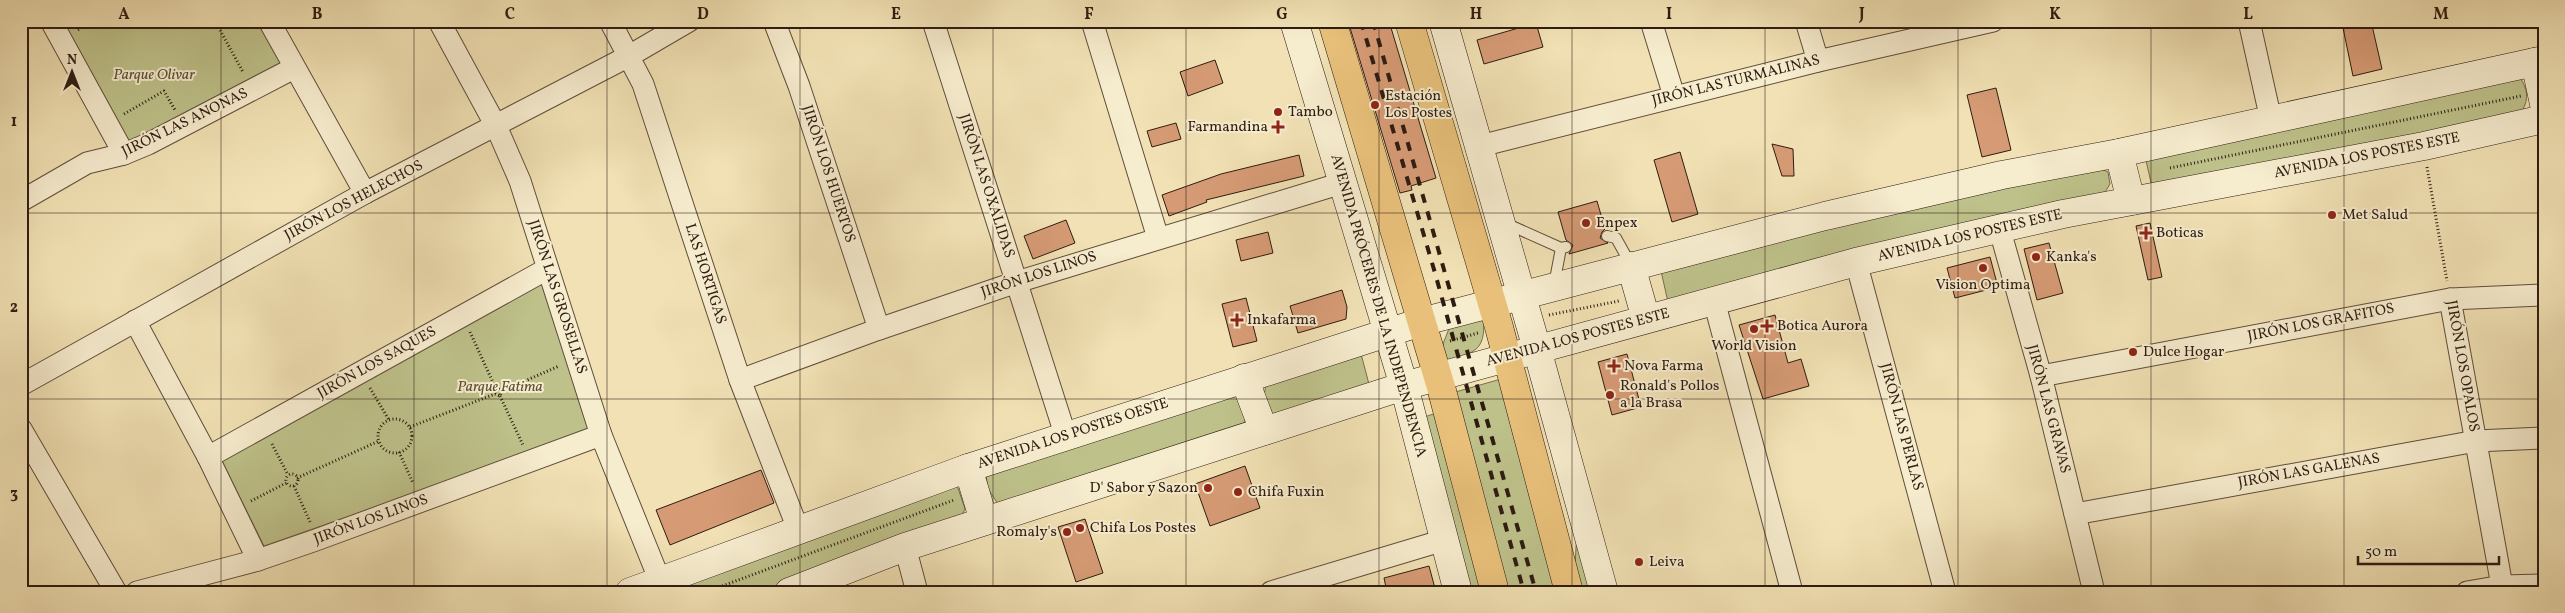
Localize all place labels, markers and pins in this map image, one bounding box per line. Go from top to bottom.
place label: Estación Los Postes [1385,86,1452,124]
marker: Estación Los Postes [1369,99,1381,111]
place label: Tambo [1288,102,1333,123]
marker: Tambo [1272,106,1284,118]
place label: Farmandina [1187,117,1268,138]
marker: Farmandina [1272,121,1284,133]
place label: Met Salud [2342,205,2408,226]
marker: Met Salud [2326,209,2338,221]
place label: Enpex [1596,213,1638,234]
marker: Enpex [1580,217,1592,229]
place label: Boticas [2156,223,2204,244]
marker: Boticas [2140,227,2152,239]
place label: Kanka's [2046,247,2097,268]
marker: Kanka's [2030,251,2042,263]
marker: Vision Optima [1977,262,1989,274]
place label: Vision Optima [1935,275,2031,296]
place label: Inkafarma [1247,310,1317,331]
marker: Inkafarma [1231,314,1243,326]
place label: Botica Aurora [1777,316,1868,337]
marker: Botica Aurora [1761,320,1773,332]
marker: World Vision [1748,323,1760,335]
place label: World Vision [1711,336,1797,357]
place label: Dulce Hogar [2143,342,2224,363]
marker: Dulce Hogar [2127,346,2139,358]
place label: Nova Farma [1624,356,1704,377]
marker: Nova Farma [1608,360,1620,372]
place label: Ronald's Pollos a la Brasa [1620,376,1719,414]
marker: Ronald's Pollos a la Brasa [1604,389,1616,401]
place label: D' Sabor y Sazon [1090,478,1198,499]
marker: D' Sabor y Sazon [1202,482,1214,494]
place label: Chifa Fuxin [1248,482,1325,503]
marker: Chifa Fuxin [1232,486,1244,498]
place label: Chifa Los Postes [1090,518,1196,539]
place label: Romaly's [996,522,1057,543]
marker: Chifa Los Postes [1074,522,1086,534]
marker: Romaly's [1061,526,1073,538]
place label: Leiva [1649,552,1684,573]
marker: Leiva [1633,556,1645,568]

